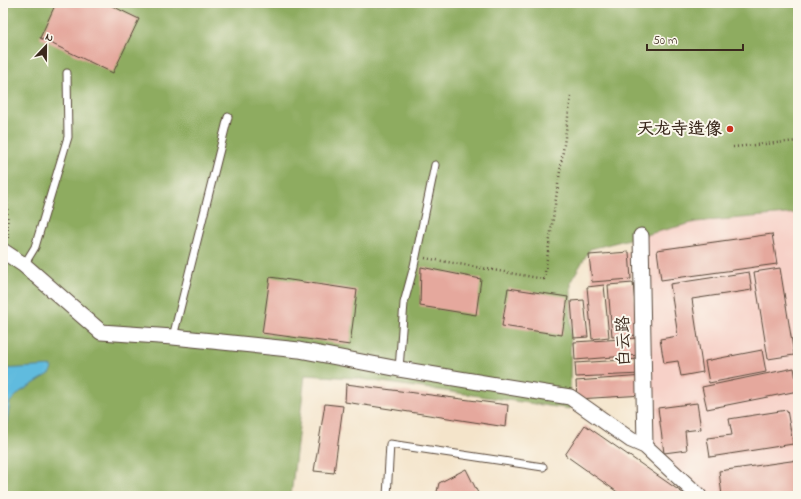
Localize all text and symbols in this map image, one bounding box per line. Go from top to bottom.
north arrow [26,26,66,66]
scale bar [647,26,743,52]
text: N [43,29,56,46]
text: 50 m [653,32,677,50]
place label: 天龙寺造像 [637,117,722,142]
marker: 天龙寺造像 [725,124,735,134]
street label: 白云路 [611,315,637,367]

